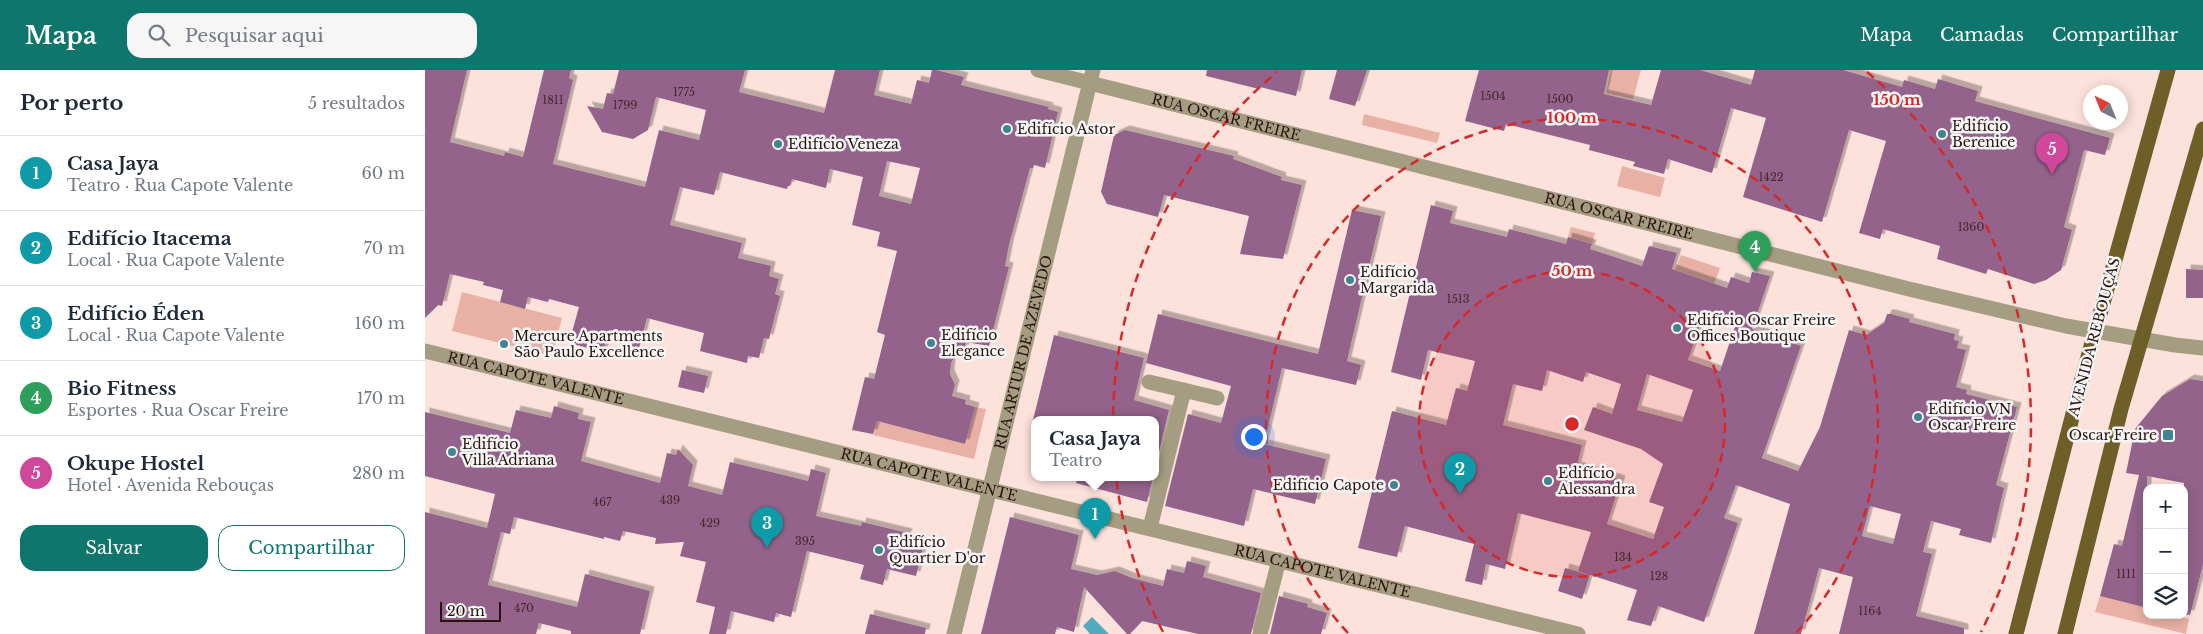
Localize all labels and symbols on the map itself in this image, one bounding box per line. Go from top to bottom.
house number: 1775 [673,85,695,99]
north arrow [2083,85,2128,130]
house number: 1504 [1480,89,1506,103]
street label: RUA OSCAR FREIRE [1150,90,1303,145]
text: 150 m [1873,90,1921,109]
house number: 1500 [1547,92,1574,106]
house number: 1811 [542,93,564,107]
house number: 1799 [613,98,637,112]
text: 100 m [1547,108,1597,127]
place label: Edifício Berenice [1952,117,2015,151]
place label: Edifício Astor [1017,120,1115,138]
marker: Edifício Astor [1001,123,1013,135]
marker: Edifício Berenice [1936,128,1948,140]
pin: 5 [2036,133,2068,174]
place label: Edifício Veneza [788,135,899,153]
marker: Edifício Veneza [772,138,784,150]
house number: 1422 [1759,170,1784,184]
street label: RUA OSCAR FREIRE [1542,189,1695,243]
house number: 1360 [1958,220,1984,234]
pin: 4 [1739,231,1771,272]
street label: RUA ARTUR DE AZEVEDO [991,253,1056,452]
street label: AVENIDA REBOUÇAS [2064,256,2124,419]
text: 50 m [1552,261,1593,280]
place label: Edifício Margarida [1360,263,1435,297]
marker: Edifício Margarida [1344,274,1356,286]
house number: 1513 [1447,292,1470,306]
place label: Edifício Oscar Freire Offices Boutique [1687,311,1836,345]
marker: Edifício Oscar Freire Offices Boutique [1671,322,1683,334]
place label: Edifício Elegance [941,326,1005,360]
place label: Mercure Apartments São Paulo Excellence [514,327,664,361]
marker: Edifício Elegance [925,337,937,349]
marker: Mercure Apartments São Paulo Excellence [498,338,510,350]
street label: RUA CAPOTE VALENTE [446,348,626,409]
place label: Edifício VN Oscar Freire [1928,400,2016,434]
marker: Edifício VN Oscar Freire [1912,411,1924,423]
centre of rings [1563,415,1581,433]
your location [1241,424,1267,450]
place label: Oscar Freire [2069,426,2157,444]
marker: Oscar Freire [2161,428,2175,442]
place label: Edifício Villa Adriana [461,435,555,469]
street label: RUA CAPOTE VALENTE [839,444,1019,505]
marker: Edifício Villa Adriana [446,446,458,458]
pin: 2 [1444,453,1476,494]
place label: Edifício Alessandra [1557,464,1636,498]
marker: Edifício Alessandra [1542,475,1554,487]
place label: Edifício Capote [1273,476,1384,494]
marker: Edifício Capote [1388,479,1400,491]
house number: 439 [660,493,680,507]
house number: 467 [592,495,612,509]
pin: 1 [1079,498,1111,539]
pin: 3 [751,507,783,548]
house number: 429 [700,516,720,530]
place label: Edifício Quartier D'or [889,533,986,567]
house number: 395 [795,534,815,548]
street label: RUA CAPOTE VALENTE [1232,541,1413,602]
marker: Edifício Quartier D'or [873,544,885,556]
house number: 134 [1614,550,1632,564]
house number: 1111 [2116,567,2136,581]
house number: 128 [1650,569,1668,583]
scale bar [440,599,501,622]
house number: 470 [514,601,534,615]
house number: 1164 [1858,604,1882,618]

